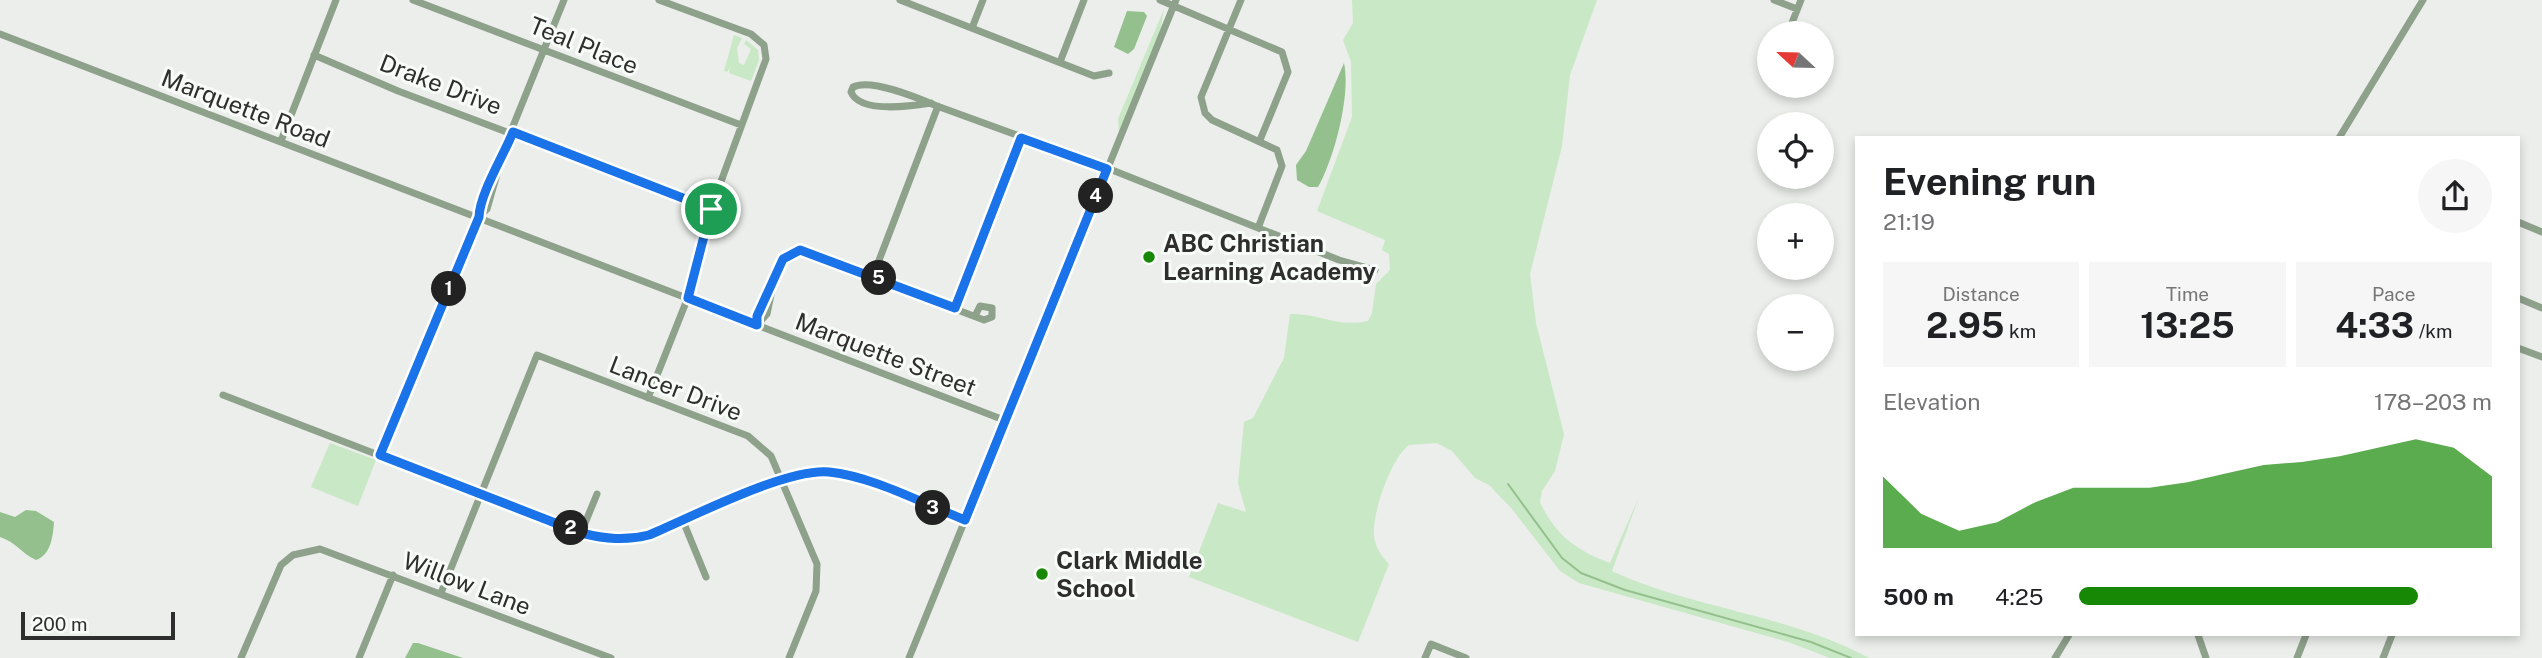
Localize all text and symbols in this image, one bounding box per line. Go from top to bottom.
street label: Teal Place [526,11,642,79]
north arrow [1757,21,1834,98]
map controls [1757,21,1834,371]
street label: Drake Drive [376,48,506,120]
street label: Marquette Road [158,63,334,153]
button: locate [1757,112,1834,189]
text: Evening run [1883,159,2096,204]
button: share [2418,159,2492,233]
pin: 4 [1078,178,1114,214]
pin [681,179,741,239]
text: 4 [1089,184,1102,206]
icon: arrive [692,190,730,228]
button: + [1757,203,1834,280]
text: 21:19 [1883,208,1935,235]
place label: ABC Christian Learning Academy [1163,229,1376,285]
marker: ABC Christian Learning Academy [1141,249,1157,265]
pin: 5 [862,260,896,296]
text: 5 [872,266,885,288]
pin: 1 [432,272,466,306]
text: 1 [444,277,453,299]
text: Distance [1943,283,2020,305]
text: Time [2166,283,2209,305]
text: Pace [2372,283,2416,305]
button: − [1757,294,1834,371]
text: 2.95 [1926,305,2004,346]
text: 13:25 [2140,305,2235,346]
text: 4:33 [2335,305,2414,346]
street label: Marquette Street [792,307,980,401]
text: km [2004,320,2036,342]
text: /km [2414,320,2452,342]
street label: Lancer Drive [606,350,746,426]
text: Elevation [1883,388,1981,415]
text: 178–203 m [2374,388,2492,415]
pin: 3 [916,490,950,526]
text: 3 [926,496,939,518]
pin: 2 [554,510,588,546]
text: 2 [564,516,577,538]
street label: Willow Lane [399,546,535,620]
place label: Clark Middle School [1056,546,1203,602]
marker: Clark Middle School [1034,566,1050,582]
text: 500 m [1883,583,1954,610]
text: 4:25 [1995,583,2044,610]
scale bar [21,609,175,641]
text: 200 m [32,613,88,635]

